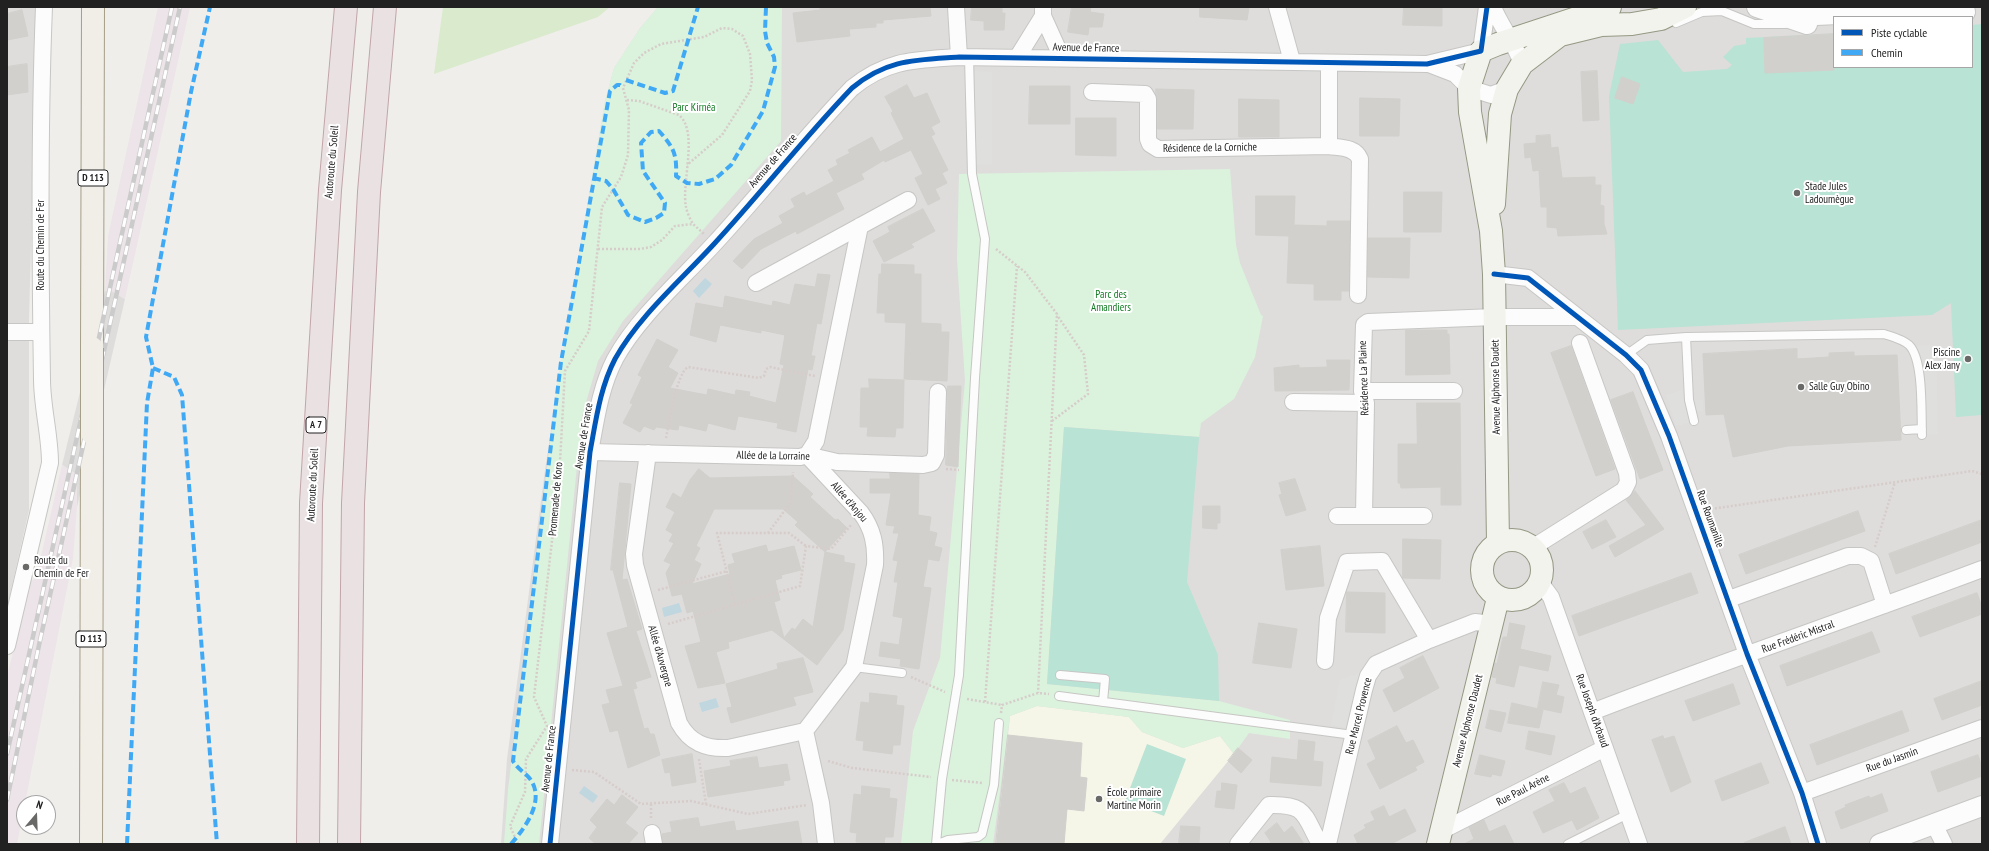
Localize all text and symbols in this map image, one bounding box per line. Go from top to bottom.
legend [1833,16,1973,68]
text: Piste cyclable [1871,25,1927,40]
street label: Avenue de France [1052,41,1120,55]
text: Chemin [1871,45,1902,60]
park label: Parc Kirnéa [673,101,715,115]
street label: Autoroute du Soleil [322,125,342,199]
street label: Avenue de France [746,131,800,191]
street label: Résidence de la Corniche [1163,141,1257,155]
road number: D 113 [78,170,108,186]
place label: Stade Jules Ladoumègue [1805,180,1854,206]
marker: Stade Jules Ladoumègue [1792,188,1802,198]
street label: Route du Chemin de Fer [34,200,48,290]
park label: Parc des Amandiers [1091,288,1131,314]
street label: Avenue Alphonse Daudet [1489,339,1503,435]
street label: Résidence La Plaine [1356,340,1372,416]
place label: Piscine Alex Jany [1925,346,1960,372]
marker: Piscine Alex Jany [1963,354,1973,364]
place label: Salle Guy Obino [1809,380,1870,394]
marker: Salle Guy Obino [1796,382,1806,392]
street label: Avenue de France [572,402,596,470]
road number: A 7 [306,417,326,433]
street label: Autoroute du Soleil [304,448,322,522]
street label: Allée de la Lorraine [736,449,810,463]
street label: Promenade de Koro [546,461,566,537]
street label: Allée d'Anjou [828,479,870,525]
street label: Rue Roumanille [1694,489,1726,549]
place label: Route du Chemin de Fer [34,554,89,580]
marker: Route du Chemin de Fer [21,562,31,572]
street label: Rue Frédéric Mistral [1760,618,1836,656]
street label: Allée d'Auvergne [645,624,675,688]
road number: D 113 [76,631,106,647]
street label: Rue Joseph d'Arbaud [1573,672,1611,750]
street label: Avenue Alphonse Daudet [1450,673,1486,769]
street label: Rue Marcel Provence [1343,676,1375,756]
street label: Avenue de France [539,725,559,793]
street label: Rue du Jasmin [1864,745,1920,775]
street label: Rue Paul Arène [1494,771,1552,809]
place label: École primaire Martine Morin [1107,786,1161,812]
marker: École primaire Martine Morin [1094,794,1104,804]
north arrow [16,795,56,835]
text: N [34,797,45,812]

